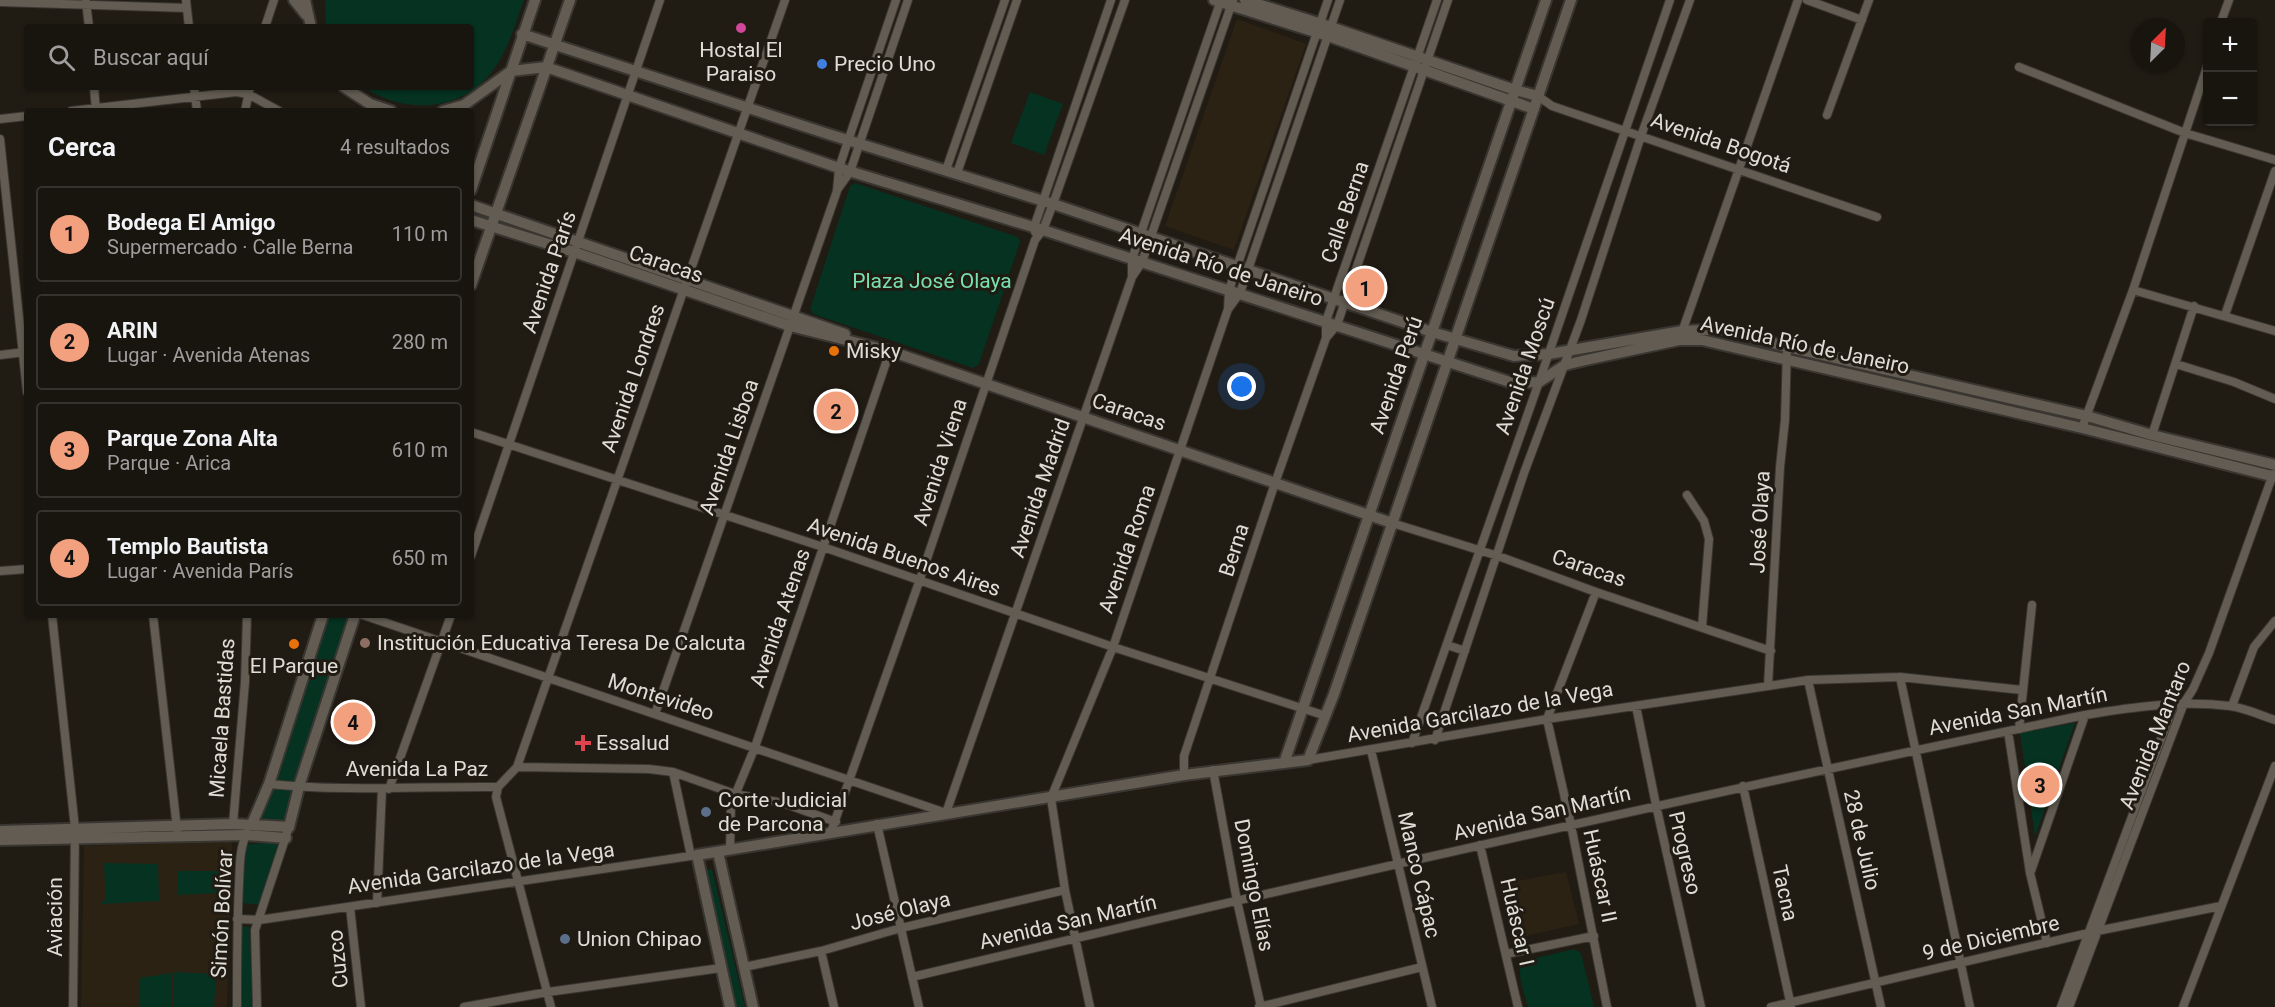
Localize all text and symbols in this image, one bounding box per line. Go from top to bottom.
north arrow [2131,18,2185,72]
map controls [2203,18,2257,126]
button: + [2203,18,2257,72]
marker: Hostal El Paraiso [734,21,748,35]
search box [24,24,474,90]
place label: Hostal El Paraiso [699,38,783,86]
icon: search [45,41,78,74]
text: Buscar aquí [93,45,209,70]
place label: Precio Uno [834,52,936,76]
marker: Precio Uno [815,57,829,71]
button: − [2203,72,2257,126]
street label: Avenida Bogotá [1648,108,1794,178]
text: Cerca [48,132,116,162]
text: 4 resultados [340,135,450,159]
street label: Calle Berna [1316,158,1374,266]
street label: Avenida París [517,208,581,336]
text: Bodega El Amigo [107,210,276,235]
text: 1 [64,222,75,246]
text: 110 m [392,222,448,246]
street label: Avenida Río de Janeiro [1116,223,1326,311]
text: Supermercado · Calle Berna [107,235,353,259]
street label: Caracas [626,240,706,288]
pin: 1 [1346,266,1384,310]
park label: Plaza José Olaya [852,269,1012,293]
street label: Avenida Moscú [1490,294,1560,438]
street label: Avenida Londres [596,301,670,455]
street label: Avenida Río de Janeiro [1698,311,1912,379]
street label: Avenida Perú [1365,313,1427,437]
text: ARIN [107,318,158,343]
text: 2 [64,330,75,354]
text: 280 m [392,330,448,354]
place label: Misky [846,339,901,363]
text: Lugar · Avenida Atenas [107,343,310,367]
marker: Misky [827,344,841,358]
your location [1227,372,1256,401]
street label: Avenida Lisboa [695,376,763,518]
pin: 2 [816,388,856,434]
street label: Caracas [1089,388,1169,436]
street label: Avenida Viena [908,395,972,529]
street label: Avenida Madrid [1005,415,1075,561]
text: Parque Zona Alta [107,426,278,451]
text: 3 [64,438,75,462]
text: 610 m [392,438,448,462]
text: Parque · Arica [107,451,231,475]
street label: José Olaya [1745,470,1775,574]
street label: Avenida Roma [1094,482,1160,616]
street label: Avenida Buenos Aires [804,513,1004,601]
street label: Berna [1214,520,1254,580]
text: Templo Bautista [107,534,269,559]
street label: Caracas [1549,544,1629,592]
text: 4 [64,546,75,570]
text: 650 m [392,546,448,570]
street label: Avenida Atenas [745,546,815,690]
text: Lugar · Avenida París [107,559,294,583]
place label: Institución Educativa Teresa De Calcuta [377,631,746,655]
marker: Institución Educativa Teresa De Calcuta [358,636,372,650]
street label: Micaela Bastidas [204,637,240,799]
marker: El Parque [287,637,301,651]
place label: El Parque [250,654,338,678]
street label: Avenida Mantaro [2114,657,2196,813]
street label: Montevideo [605,669,717,725]
street label: Avenida Garcilazo de la Vega [1345,677,1615,747]
street label: Avenida San Martín [1927,682,2109,740]
pin: 4 [334,700,372,744]
place label: Essalud [596,731,670,755]
marker: Essalud [574,734,592,752]
street label: Avenida La Paz [346,757,488,781]
pin: 3 [2020,762,2060,808]
street label: Avenida San Martín [1451,781,1633,845]
street label: 28 de Julio [1839,787,1885,893]
place label: Corte Judicial de Parcona [718,788,847,836]
marker: Corte Judicial de Parcona [699,805,713,819]
street label: Progreso [1664,809,1706,897]
street label: Manco Cápac [1393,810,1445,940]
street label: Domingo Elías [1229,817,1279,953]
street label: Huáscar II [1578,827,1622,925]
street label: Avenida Garcilazo de la Vega [346,837,616,899]
street label: Simón Bolívar [207,849,237,979]
street label: Tacna [1767,863,1803,923]
street label: Huáscar I [1495,876,1539,968]
street label: Aviación [43,877,67,957]
street label: José Olaya [847,887,953,935]
street label: Avenida San Martín [977,890,1159,954]
street label: 9 de Diciembre [1920,911,2062,965]
place label: Union Chipao [577,927,702,951]
street label: Cuzco [323,929,353,989]
marker: Union Chipao [558,932,572,946]

